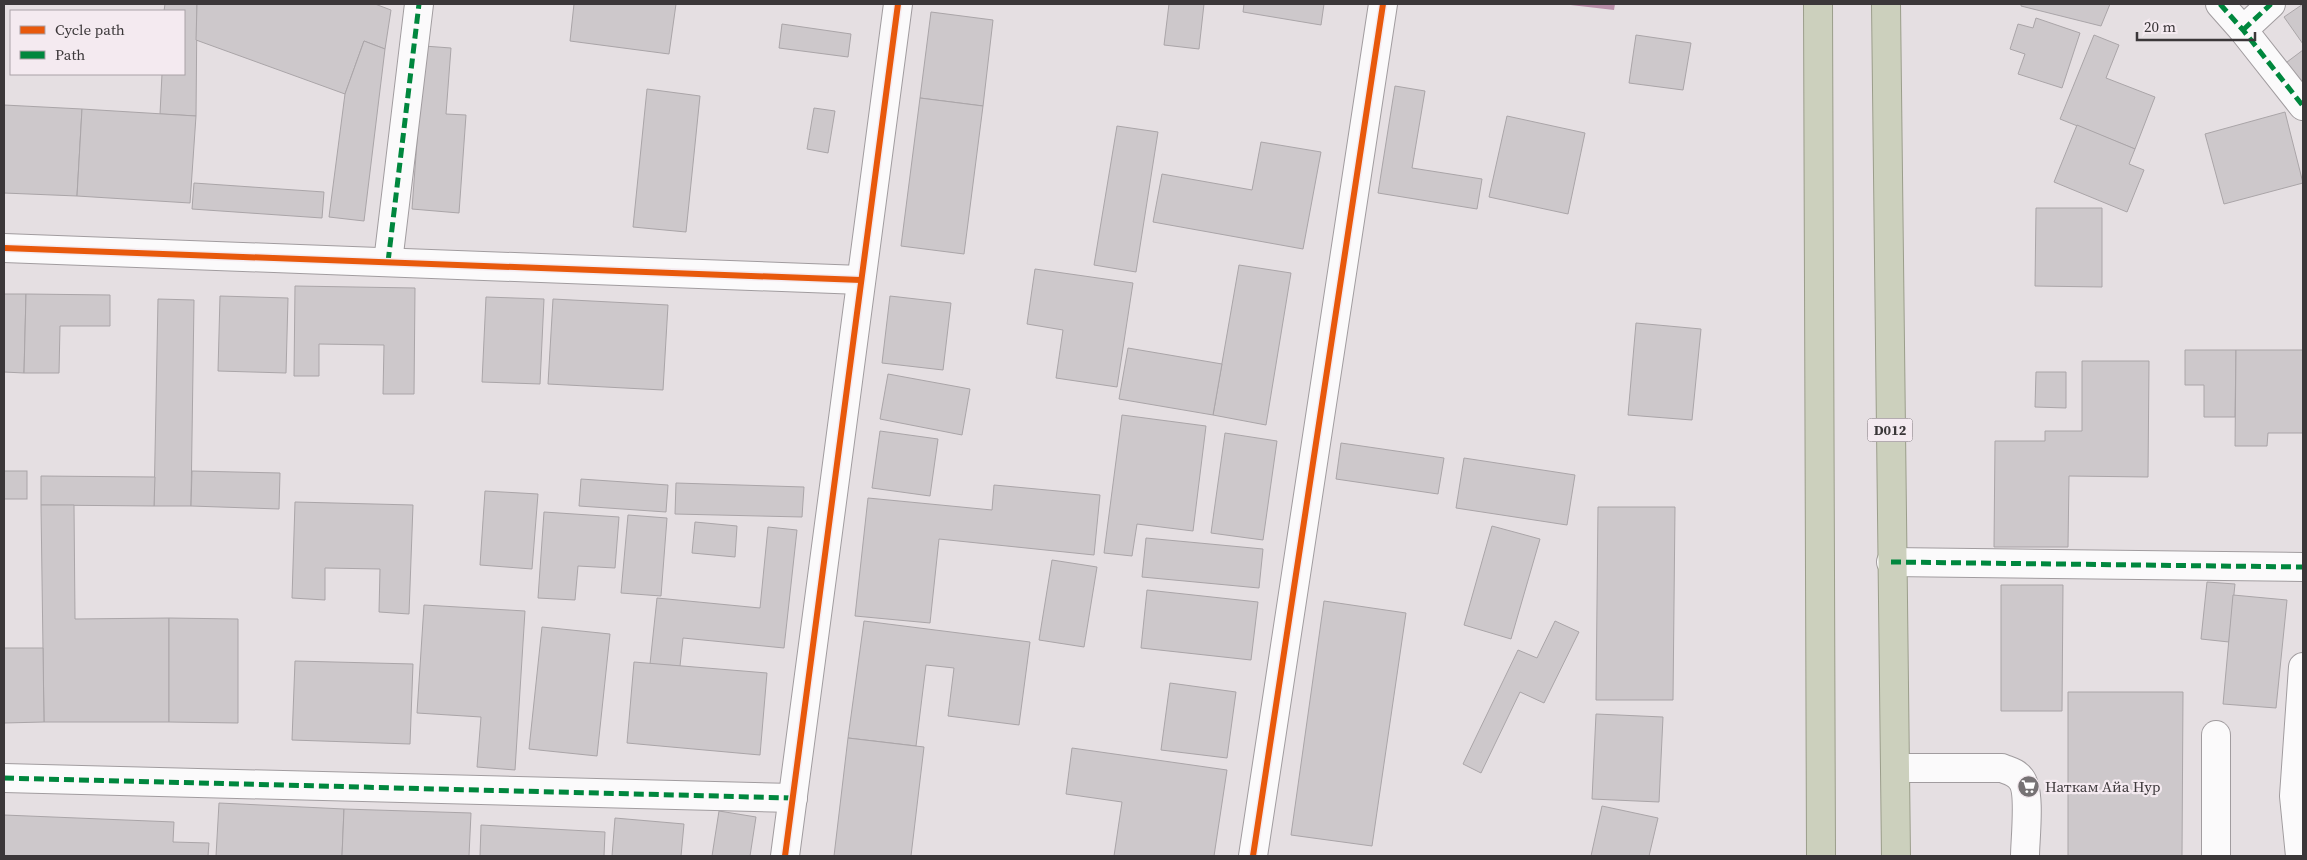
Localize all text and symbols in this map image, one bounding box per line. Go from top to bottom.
legend [10,10,185,75]
scale bar [2137,10,2254,42]
text: 20 m [2144,16,2176,37]
text: Cycle path [55,19,125,40]
text: Path [55,44,85,65]
road number: D012 [1868,418,1912,442]
supermarket icon: Наткам Айа Нур [2017,775,2041,799]
place label: Наткам Айа Нур [2045,776,2161,797]

